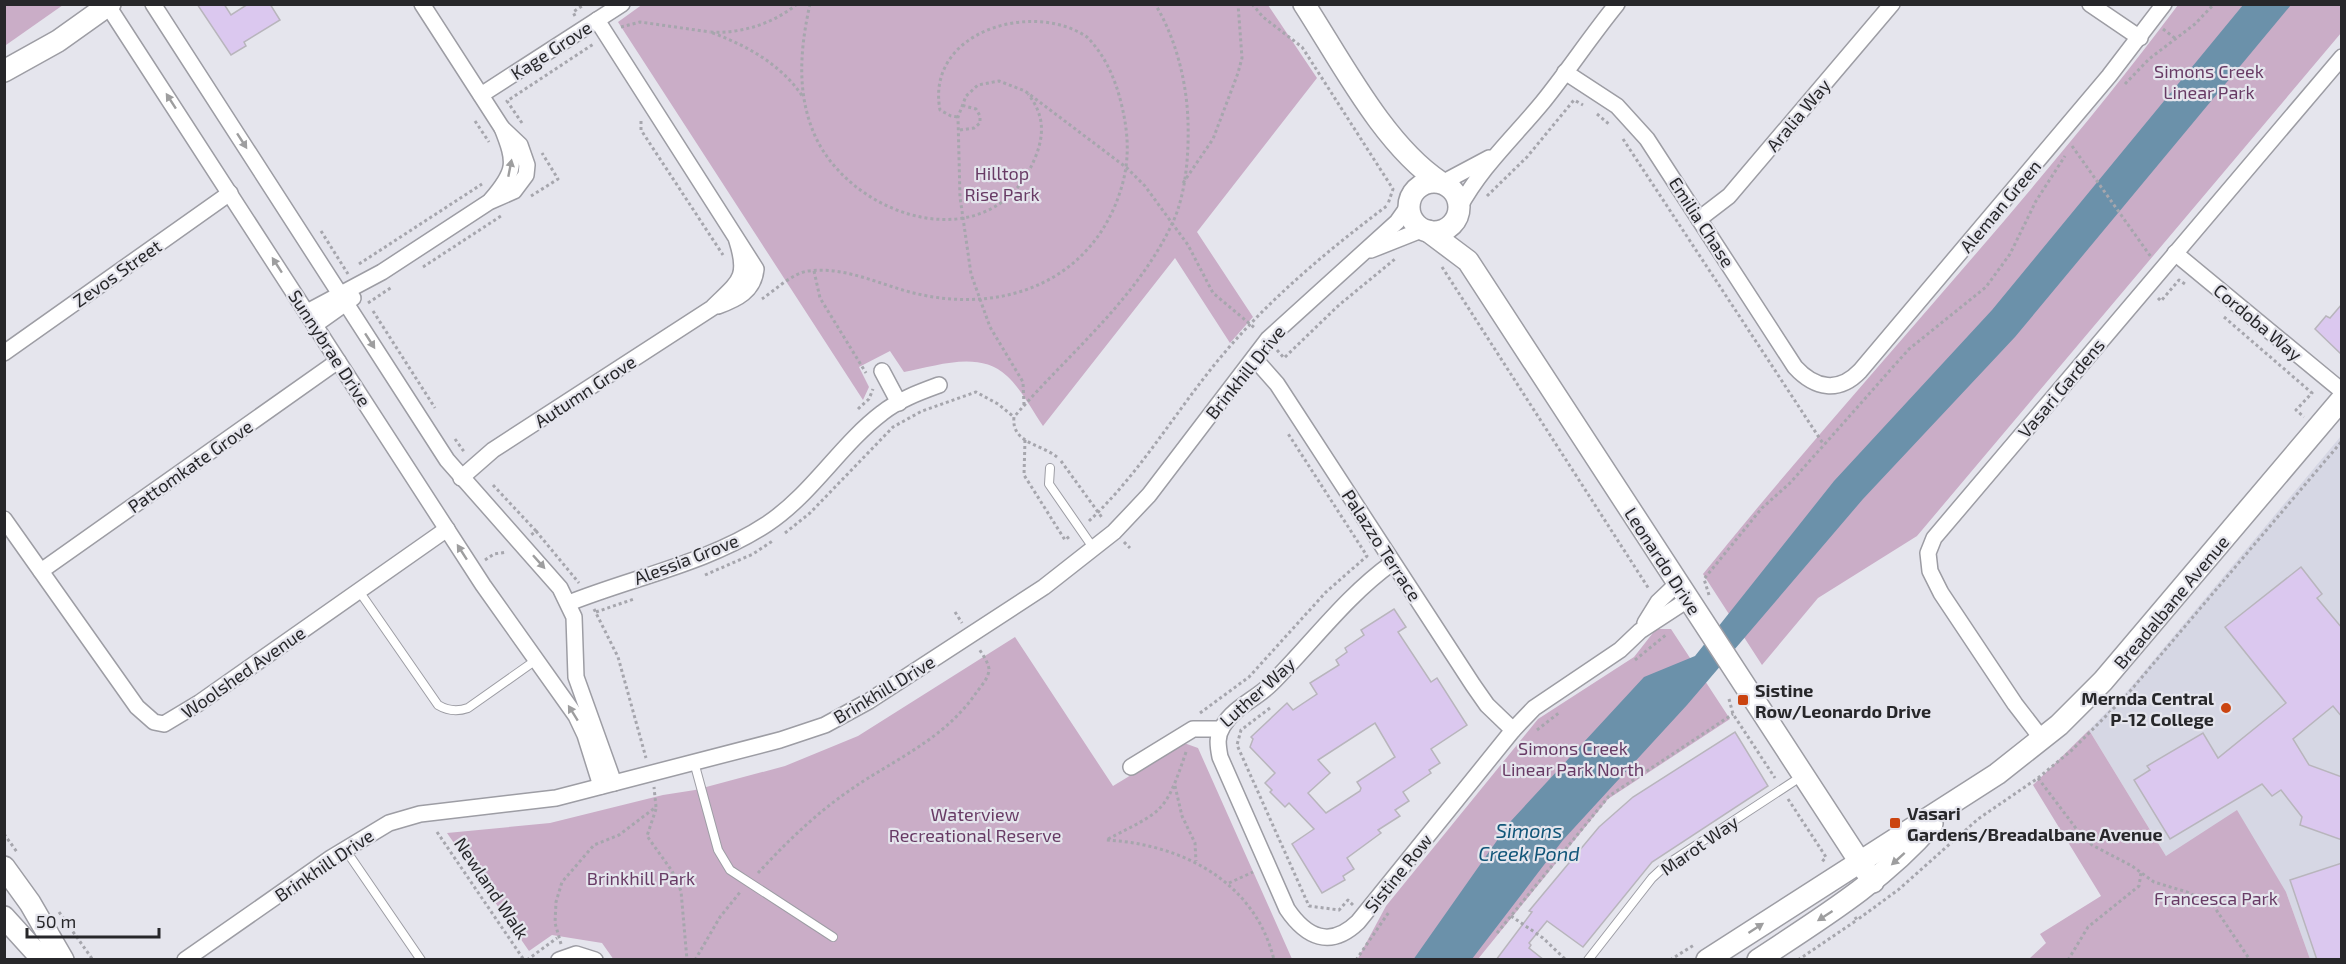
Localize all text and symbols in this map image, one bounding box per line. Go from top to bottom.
street label: Kage Grove [507,16,595,84]
park label: Simons Creek Linear Park [2154,60,2264,103]
street label: Aralia Way [1761,74,1835,156]
one-way arrow [165,93,176,109]
one-way arrow [236,133,248,149]
street label: Aleman Green [1955,155,2045,257]
one-way arrow [506,158,515,177]
park label: Hilltop Rise Park [964,162,1040,205]
street label: Emilia Chase [1665,173,1739,271]
street label: Zevos Street [69,234,165,311]
one-way arrow [271,257,282,273]
street label: Cordoba Way [2209,279,2307,366]
street label: Sunnybrae Drive [284,286,376,410]
street label: Brinkhill Drive [1200,321,1290,423]
one-way arrow [364,333,375,349]
street label: Vasari Gardens [2013,334,2109,442]
street label: Autumn Grove [530,350,640,432]
street label: Pattomkate Grove [123,415,257,517]
street label: Palazzo Terrace [1338,485,1426,605]
street label: Leonardo Drive [1620,503,1706,619]
street label: Alessia Grove [631,529,741,589]
street label: Breadalbane Avenue [2109,531,2233,673]
one-way arrow [456,545,468,561]
one-way arrow [532,554,546,569]
street label: Woolshed Avenue [177,621,309,723]
street label: Brinkhill Drive [829,650,939,728]
street label: Luther Way [1215,652,1299,731]
place label: Sistine Row/Leonardo Drive [1755,679,1931,722]
place label: Mernda Central P-12 College [2081,687,2214,730]
marker: Sistine Row/Leonardo Drive [1736,693,1750,707]
marker: Mernda Central P-12 College [2219,701,2233,715]
one-way arrow [567,704,578,721]
park label: Simons Creek Linear Park North [1502,737,1644,780]
place label: Vasari Gardens/Breadalbane Avenue [1907,802,2163,845]
park label: Waterview Recreational Reserve [889,803,1061,846]
street label: Marot Way [1656,810,1742,880]
marker: Vasari Gardens/Breadalbane Avenue [1888,816,1902,830]
water label: Simons Creek Pond [1478,818,1580,865]
street label: Brinkhill Drive [270,824,378,906]
street label: Sistine Row [1359,829,1437,917]
street label: Newland Walk [450,833,534,943]
one-way arrow [1891,852,1906,865]
park label: Brinkhill Park [587,867,695,889]
park label: Francesca Park [2154,887,2278,909]
scale bar [27,901,159,939]
text: 50 m [36,910,76,932]
one-way arrow [1817,910,1833,921]
one-way arrow [1748,922,1764,933]

